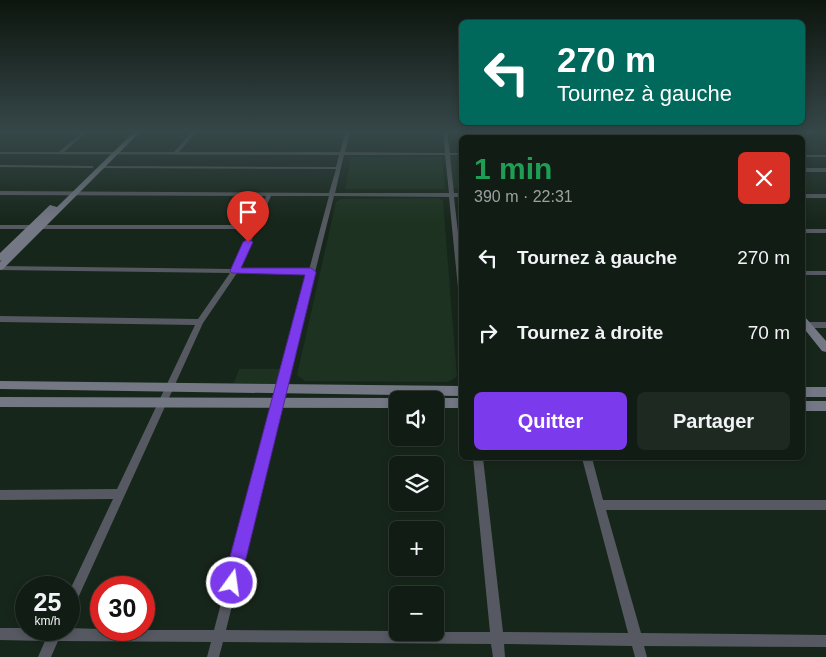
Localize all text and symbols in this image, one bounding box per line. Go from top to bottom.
icon: left [474,40,539,105]
text: 270 m [557,40,656,79]
text: Tournez à gauche [557,81,732,106]
text: 1 min [474,152,552,185]
button: close [738,152,790,204]
text: 390 m · 22:31 [474,188,573,205]
pin [227,191,269,242]
icon: arrive [234,198,262,226]
icon: left [474,244,502,272]
text: Tournez à gauche [517,247,677,268]
text: 270 m [737,247,790,268]
icon: right [474,319,502,347]
text: Tournez à droite [517,322,663,343]
text: 70 m [748,322,790,343]
map controls [389,391,444,641]
button: sound [389,391,444,446]
button: Quitter [474,392,627,450]
button: Partager [637,392,790,450]
button: layers [389,456,444,511]
button: + [389,521,444,576]
position arrow [205,556,257,608]
speed limit sign: 30 [90,576,155,641]
button: − [389,586,444,641]
text: 25 [34,588,61,616]
text: km/h [34,614,61,628]

